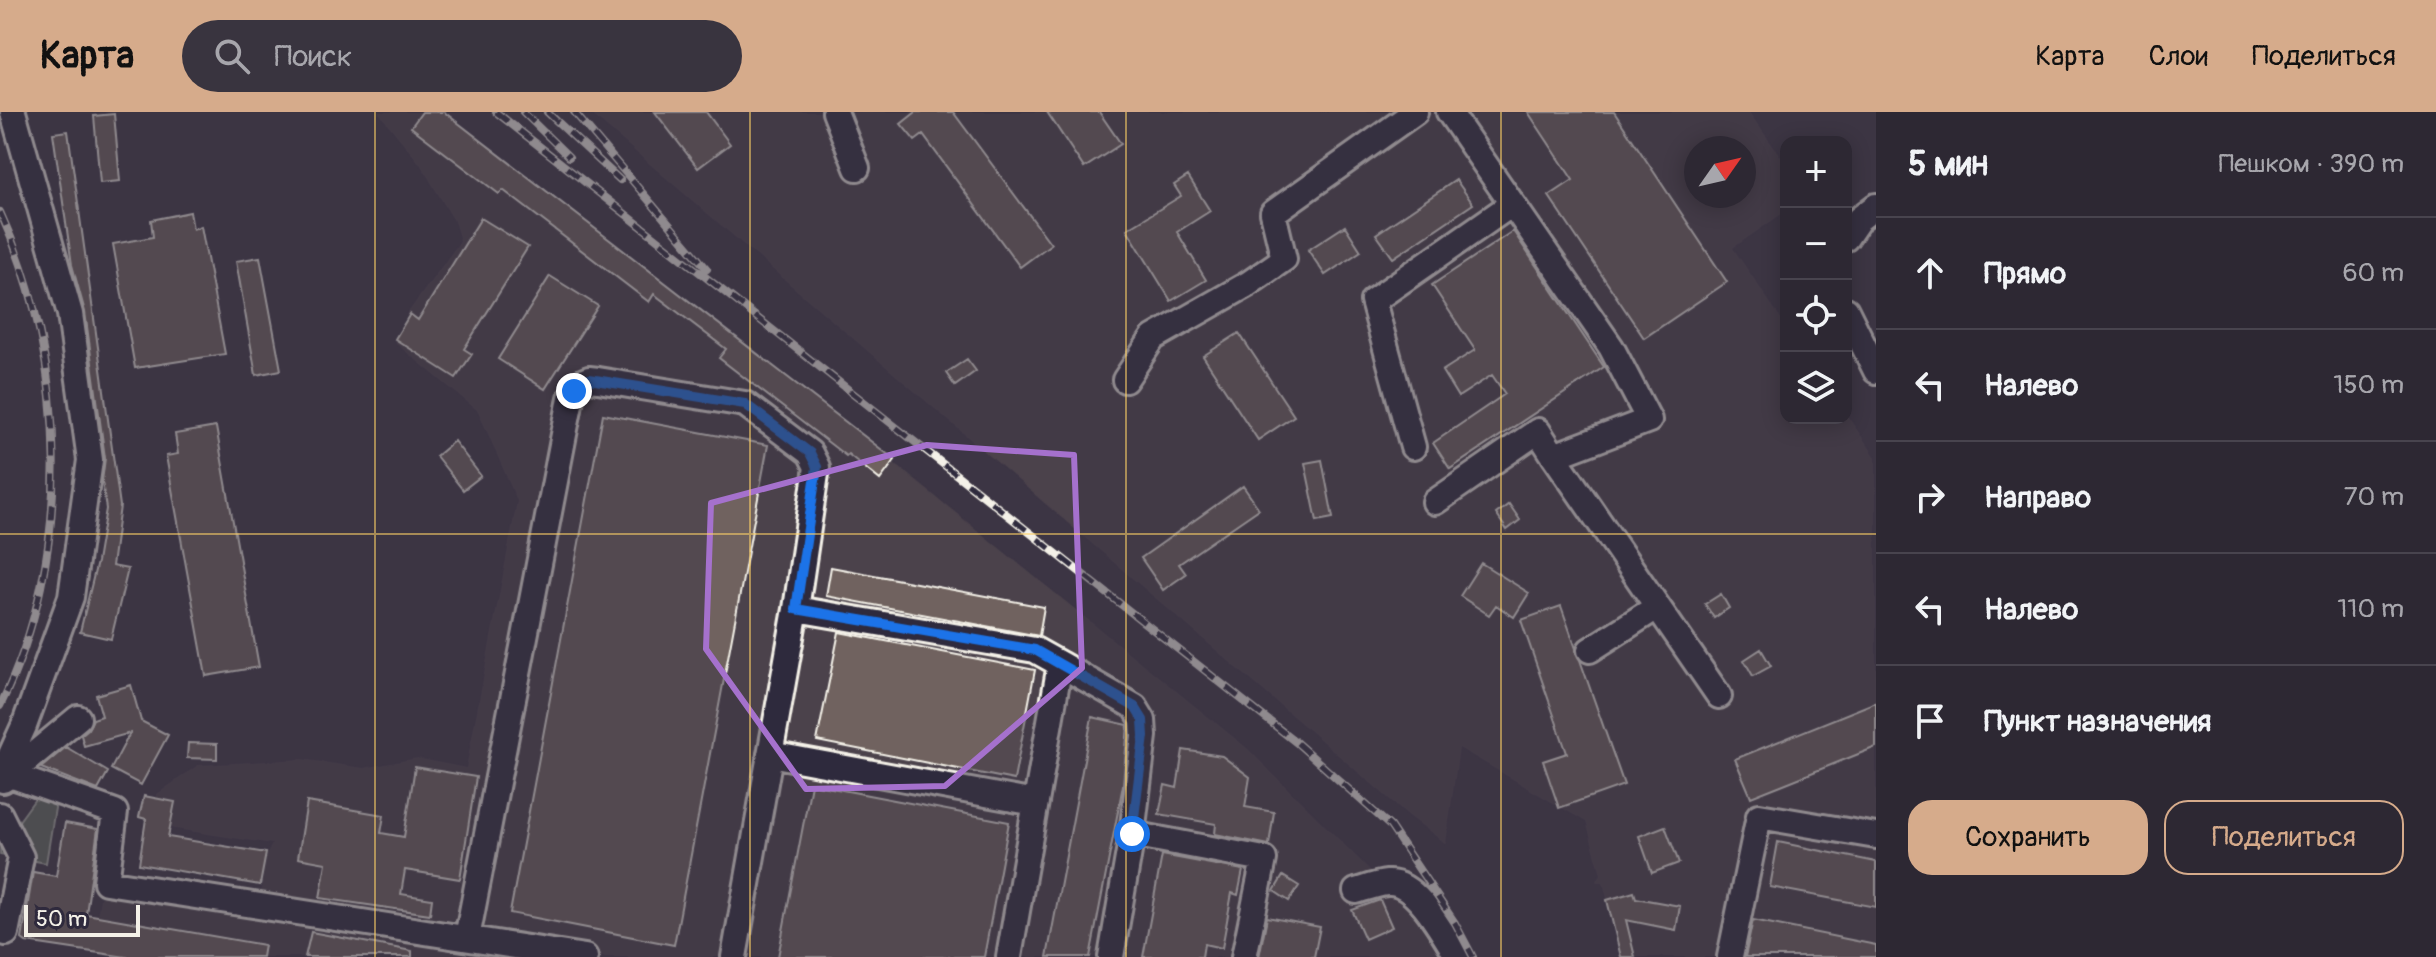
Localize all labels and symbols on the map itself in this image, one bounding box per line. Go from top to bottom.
north arrow [1684,136,1756,208]
route end [556,373,592,409]
route start [1114,816,1150,852]
scale bar [24,901,140,937]

